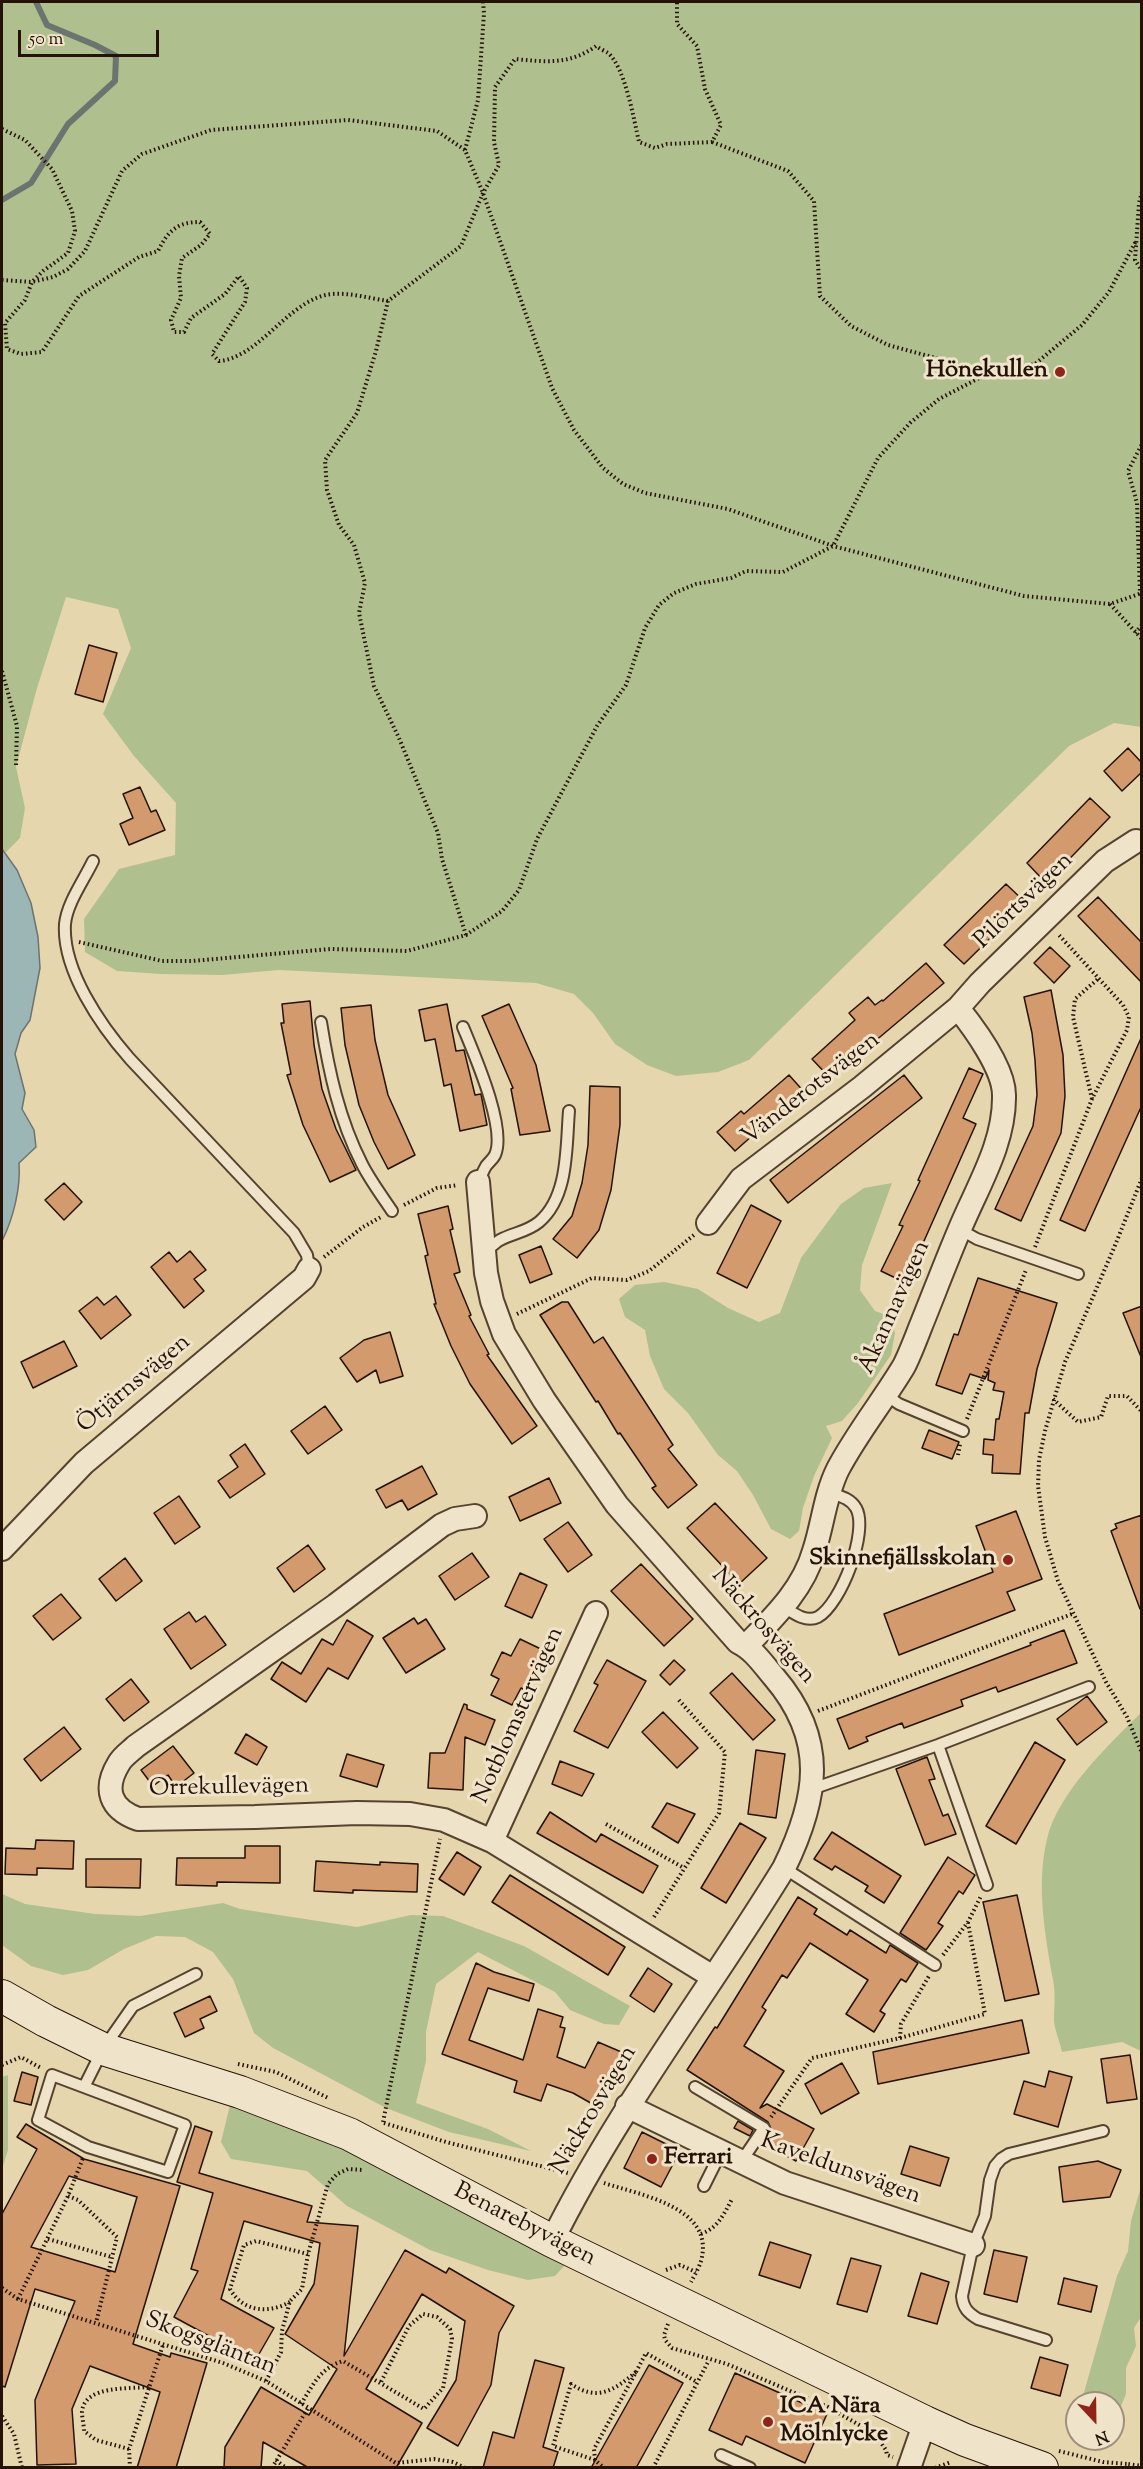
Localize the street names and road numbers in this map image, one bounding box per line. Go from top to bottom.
street label: Pilörtsvägen [970,848,1080,956]
street label: Vänderotsvägen [737,1027,887,1153]
street label: Åkannavägen [854,1237,938,1379]
street label: Ötjärnsvägen [73,1329,197,1441]
street label: Näckrosvägen [704,1563,820,1691]
street label: Notblomstervägen [468,1623,572,1809]
street label: Orrekullevägen [149,1773,309,1805]
street label: Näckrosvägen [545,2041,645,2181]
street label: Kaveldunsvägen [756,2128,924,2212]
street label: Benarebyvägen [448,2178,600,2274]
street label: Skogsgläntan [140,2307,280,2383]

